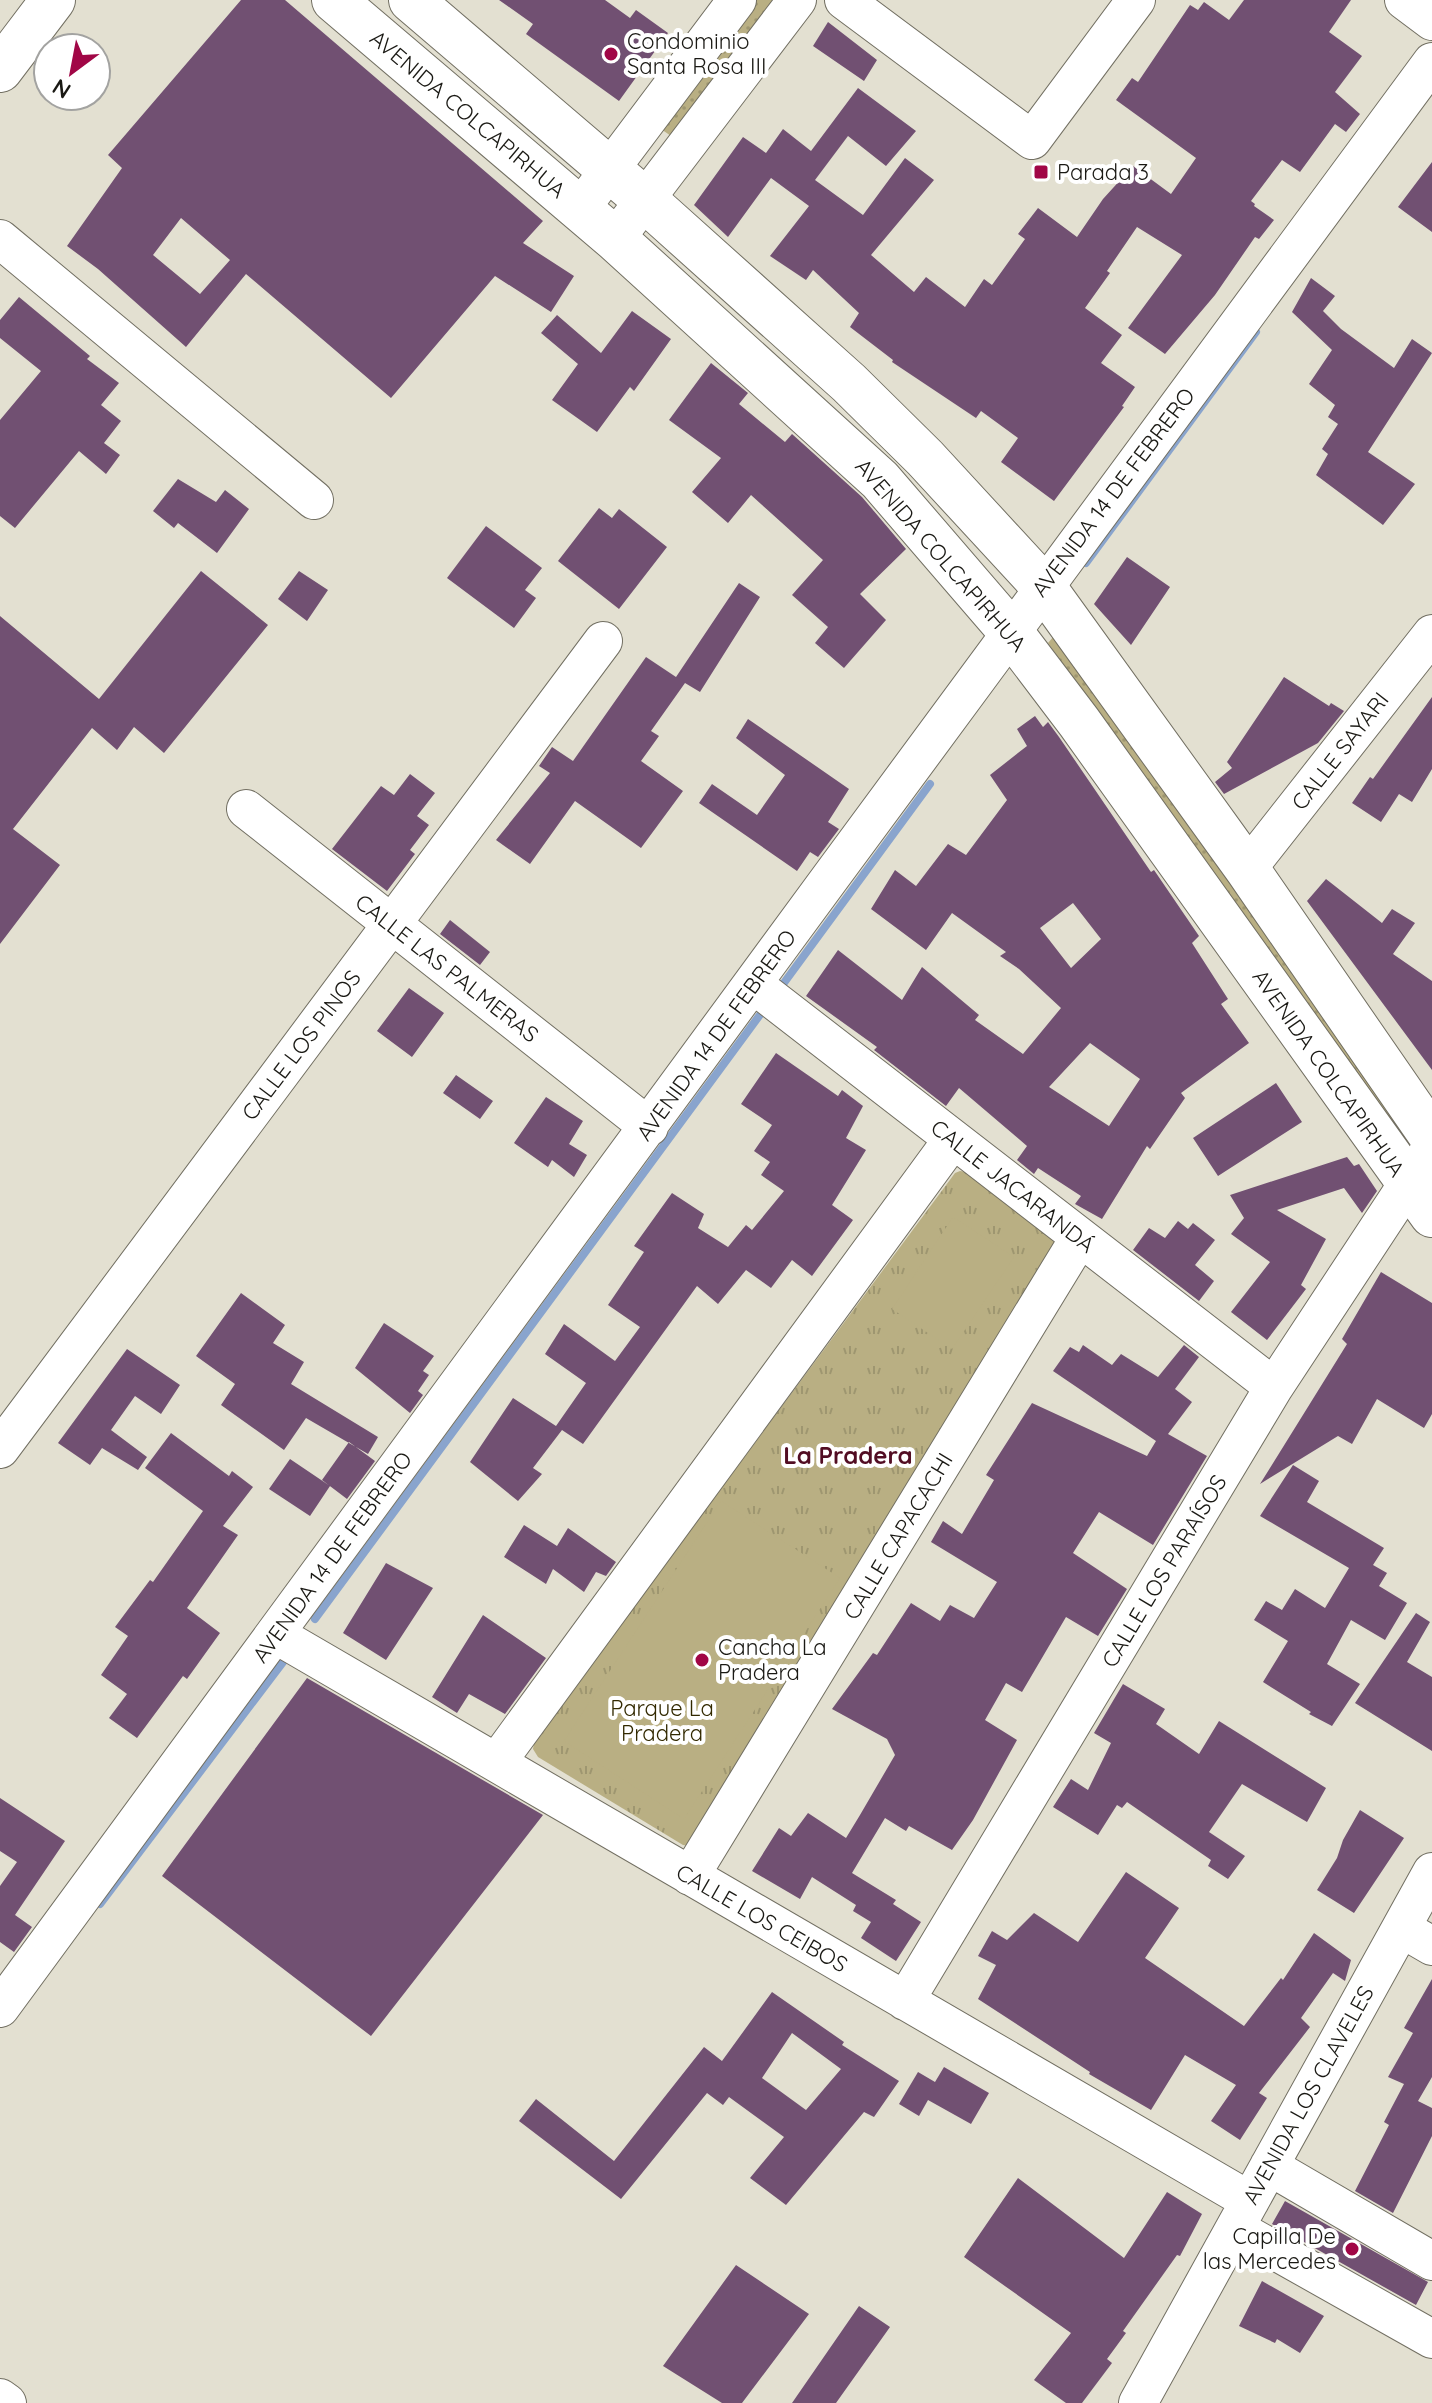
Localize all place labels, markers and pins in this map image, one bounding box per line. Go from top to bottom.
place label: Condominio Santa Rosa III [627,27,766,80]
marker: Condominio Santa Rosa III [602,45,620,63]
place label: Parada 3 [1057,158,1149,186]
marker: Parada 3 [1032,163,1050,181]
place label: Cancha La Pradera [718,1633,827,1686]
marker: Cancha La Pradera [693,1651,711,1669]
place label: Capilla De las Mercedes [1203,2222,1336,2275]
marker: Capilla De las Mercedes [1343,2240,1361,2258]

